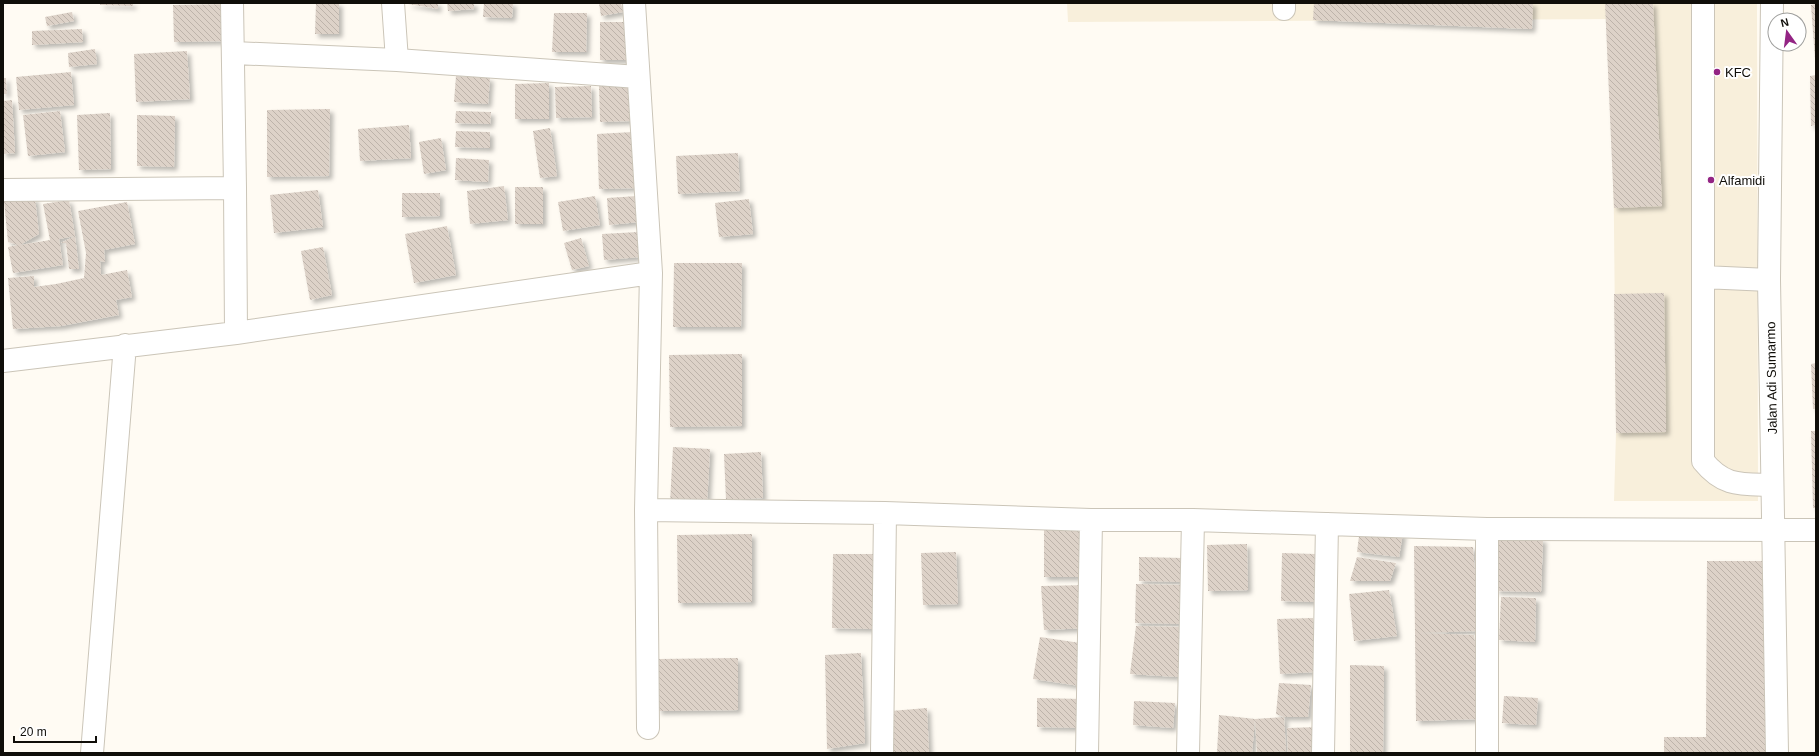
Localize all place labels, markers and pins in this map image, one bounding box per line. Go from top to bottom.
place label: KFC [1725,65,1751,80]
marker: KFC [1712,67,1722,77]
place label: Alfamidi [1719,173,1765,188]
marker: Alfamidi [1706,175,1716,185]

